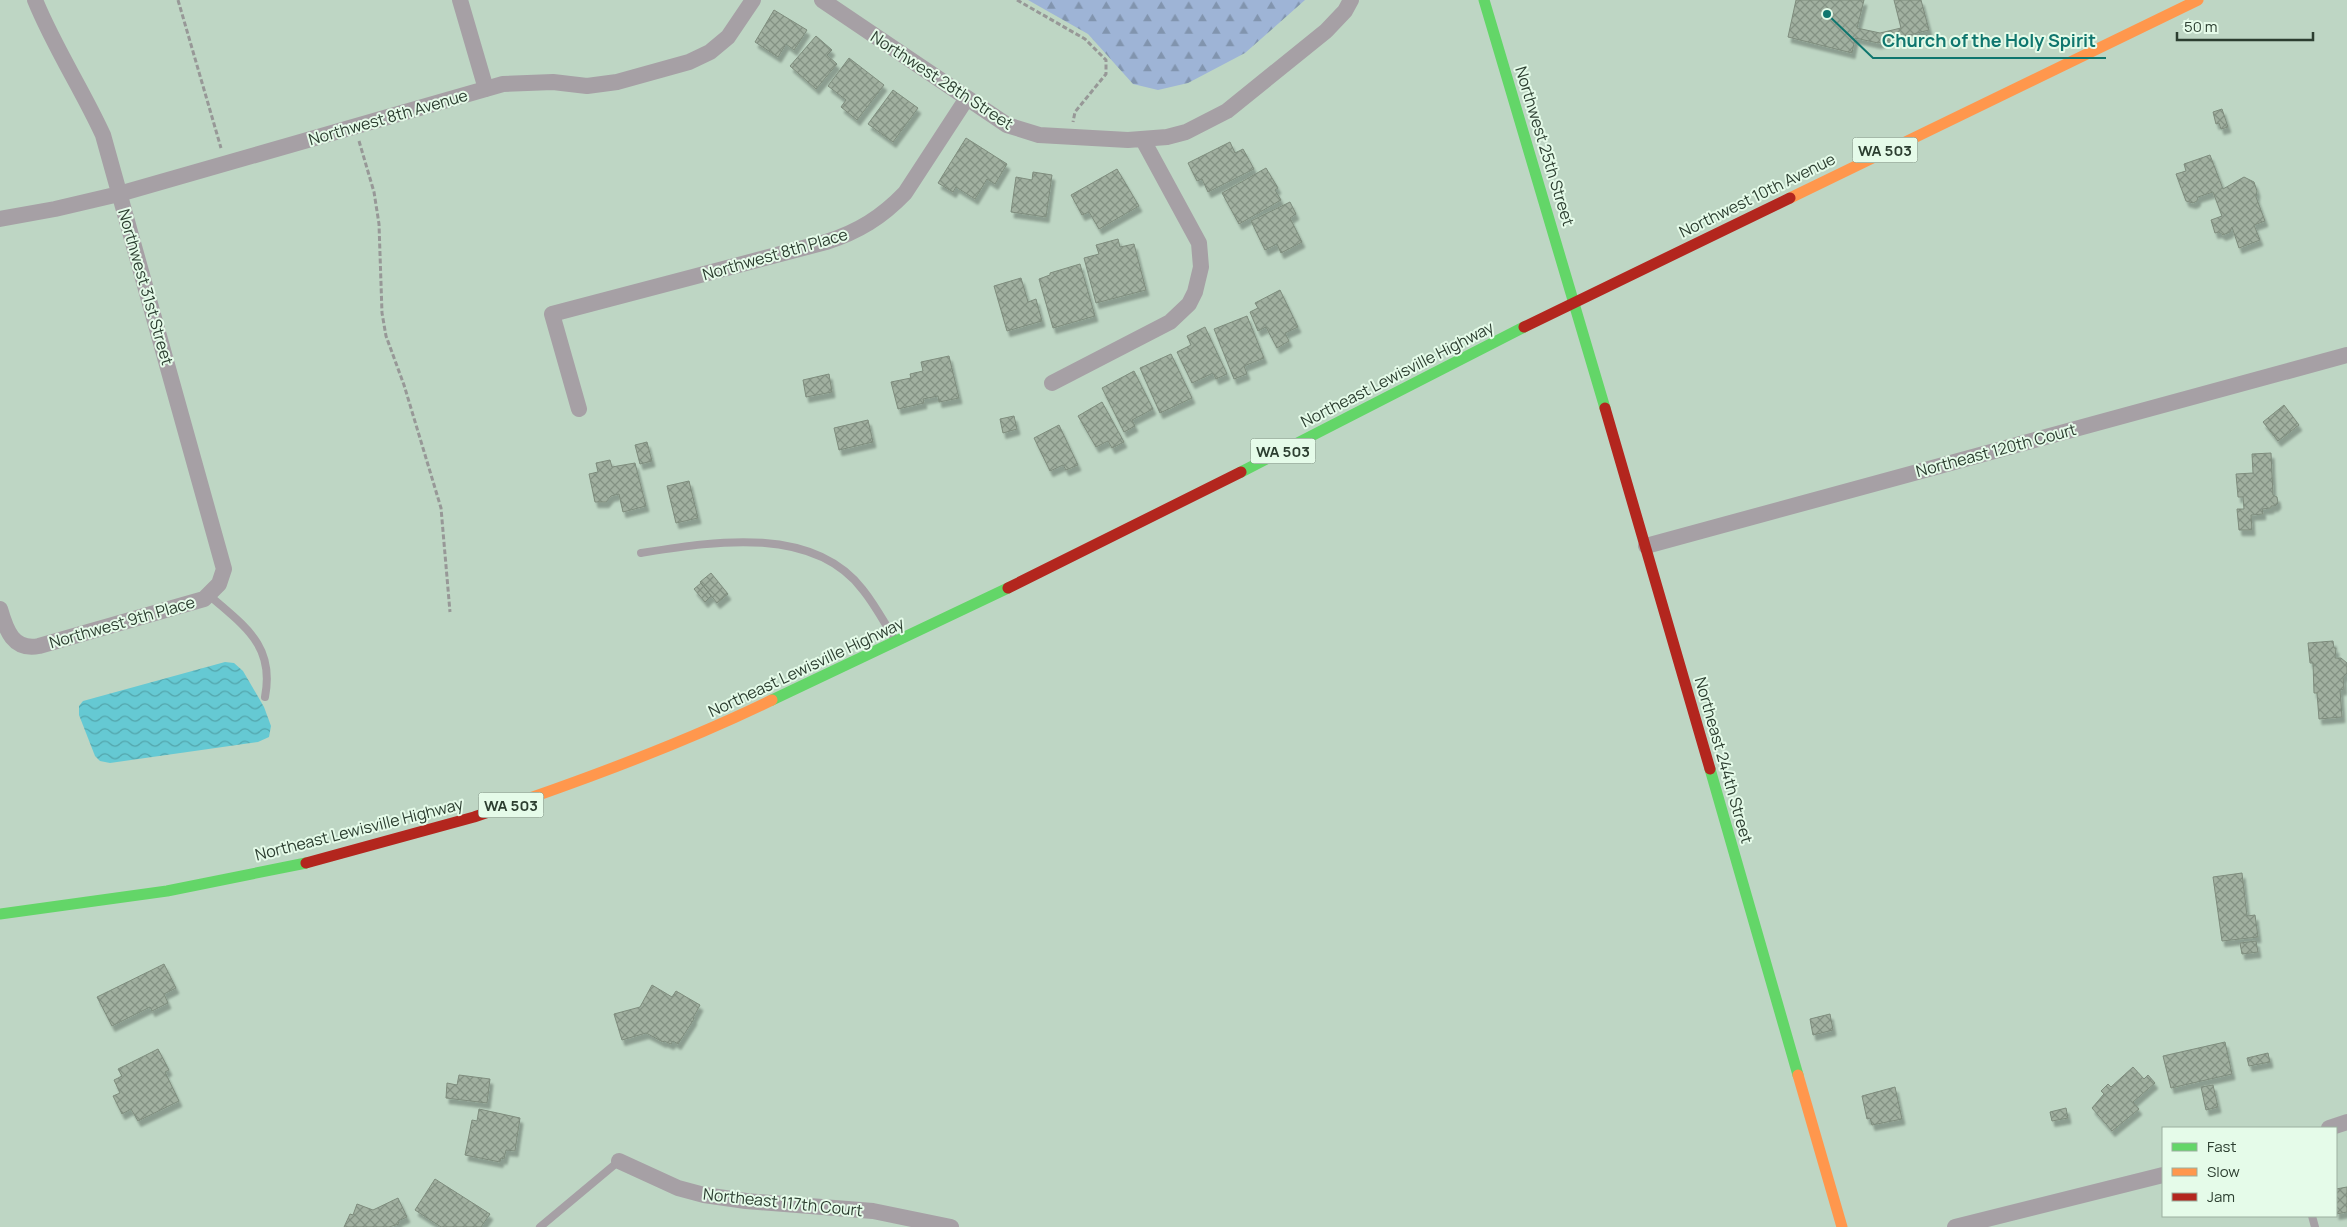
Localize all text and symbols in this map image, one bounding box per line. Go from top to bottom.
scale bar [2177,10,2313,42]
text: 50 m [2184,16,2218,37]
callout: Church of the Holy Spirit [1873,25,2106,58]
street label: Northwest 28th Street [866,26,1018,134]
text: Church of the Holy Spirit [1882,28,2096,52]
street label: Northwest 25th Street [1510,63,1580,229]
street label: Northwest 8th Avenue [306,84,470,150]
road number: WA 503 [1852,138,1918,162]
street label: Northwest 10th Avenue [1675,148,1839,242]
street label: Northwest 31st Street [113,206,179,368]
street label: Northwest 8th Place [700,223,850,285]
street label: Northeast Lewisville Highway [1297,315,1498,432]
street label: Northeast 120th Court [1913,418,2079,482]
road number: WA 503 [1250,438,1316,464]
street label: Northwest 9th Place [47,591,197,653]
street label: Northeast Lewisville Highway [705,612,908,722]
street label: Northeast 244th Street [1690,674,1758,846]
street label: Northeast Lewisville Highway [253,792,466,866]
road number: WA 503 [478,792,544,818]
legend [2162,1127,2337,1217]
text: Fast [2207,1136,2236,1157]
text: Slow [2207,1161,2240,1182]
street label: Northeast 117th Court [702,1183,864,1221]
text: Jam [2207,1186,2235,1207]

